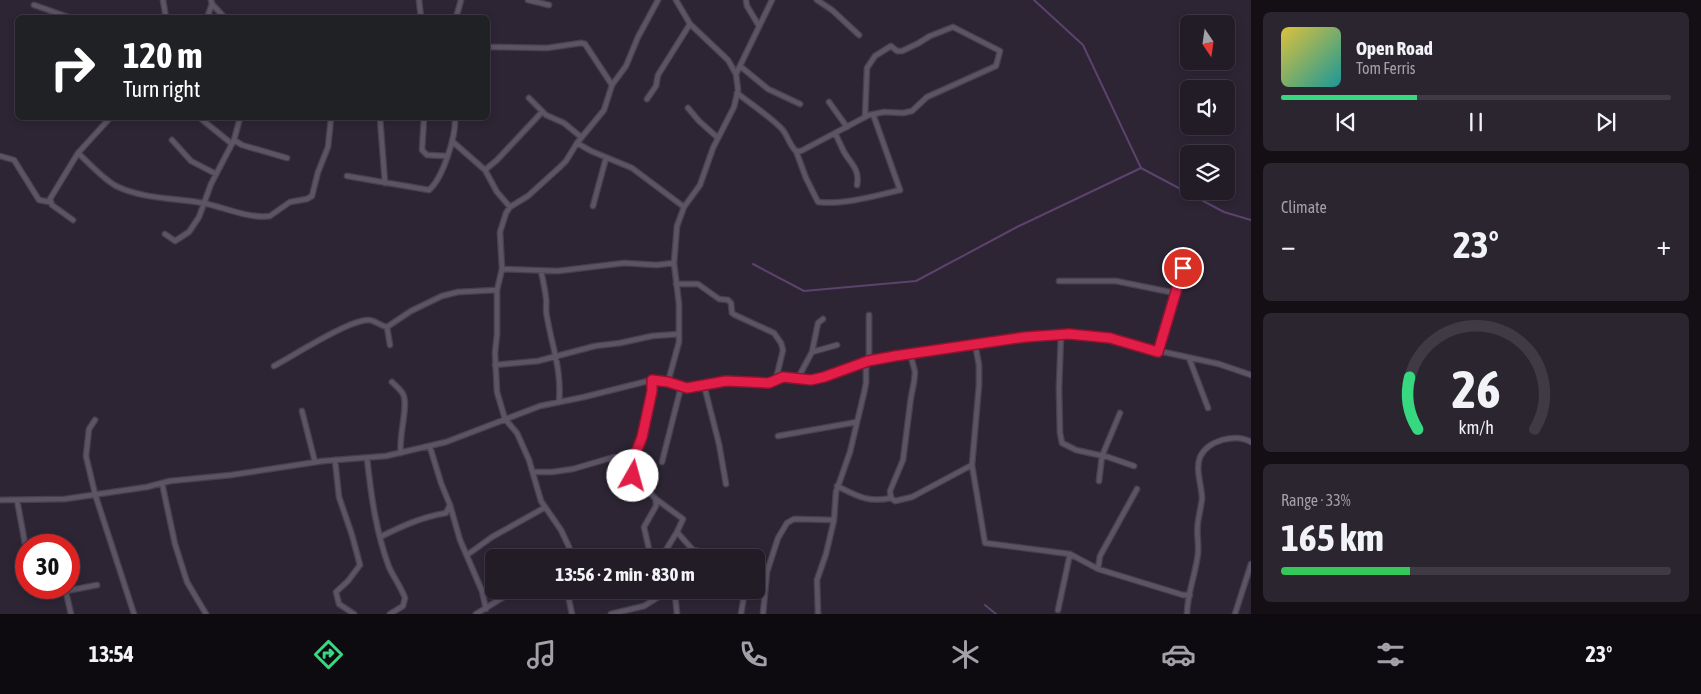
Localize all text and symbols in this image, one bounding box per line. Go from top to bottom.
north arrow [1180,15,1235,70]
map controls [1180,15,1235,200]
icon: right [40,35,105,100]
text: 120 m [123,35,202,75]
text: Open Road [1356,37,1433,59]
text: Tom Ferris [1356,59,1415,77]
text: Turn right [123,76,200,102]
button: sound [1180,80,1235,135]
icon: previous [1332,108,1360,136]
icon: pause [1462,108,1490,136]
icon: next [1592,108,1620,136]
button: layers [1180,145,1235,200]
text: Climate [1281,198,1327,216]
text: 23° [1453,223,1499,266]
text: − [1281,229,1296,261]
text: + [1656,229,1671,261]
pin [1162,247,1204,289]
icon: arrive [1169,254,1197,282]
text: 26 [1452,359,1500,419]
text: km/h [1458,417,1494,438]
position arrow [606,449,658,501]
text: Range · 33% [1281,491,1351,509]
text: 165 km [1281,516,1384,559]
speed limit sign: 30 [15,534,80,599]
text: 13:56 · 2 min · 830 m [555,563,695,585]
icon: directions [311,637,346,672]
icon: music [524,637,559,672]
icon: phone [736,637,771,672]
icon: climate [948,637,983,672]
icon: car [1161,637,1196,672]
icon: filters [1373,637,1408,672]
text: 13:54 [89,641,134,667]
text: 23° [1585,641,1612,667]

